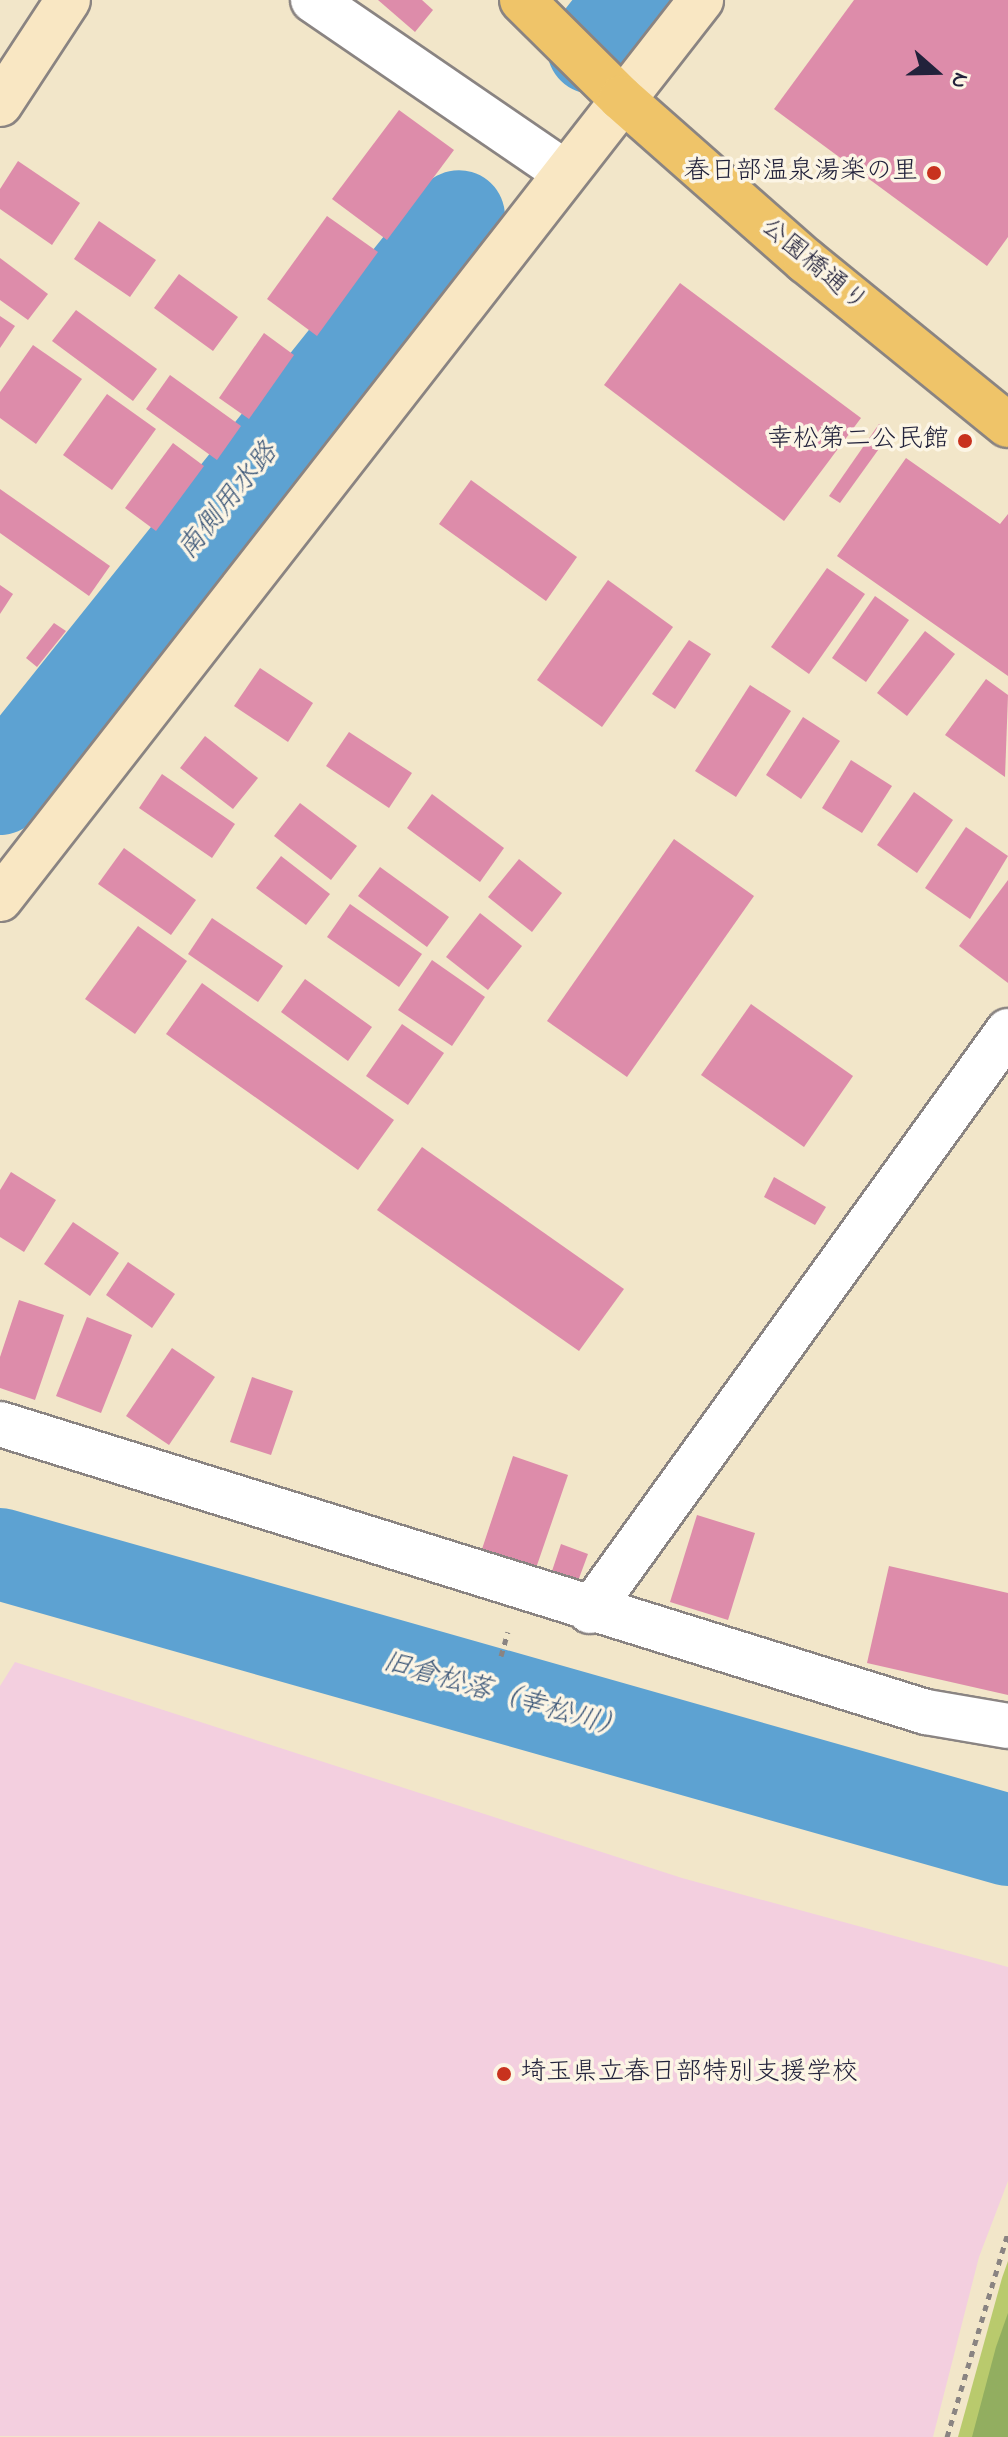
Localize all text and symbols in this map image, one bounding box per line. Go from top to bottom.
north arrow [896,32,976,112]
text: N [941,68,976,93]
place label: 春日部温泉湯楽の里 [684,157,918,189]
marker: 春日部温泉湯楽の里 [925,164,943,182]
street label: 公園橋通り [753,212,873,320]
place label: 幸松第二公民館 [767,425,949,457]
marker: 幸松第二公民館 [956,432,974,450]
water label: 南側用水路 [172,437,286,567]
water label: 旧倉松落（幸松川） [378,1646,630,1748]
place label: 埼玉県立春日部特別支援学校 [520,2058,858,2090]
marker: 埼玉県立春日部特別支援学校 [495,2065,513,2083]

